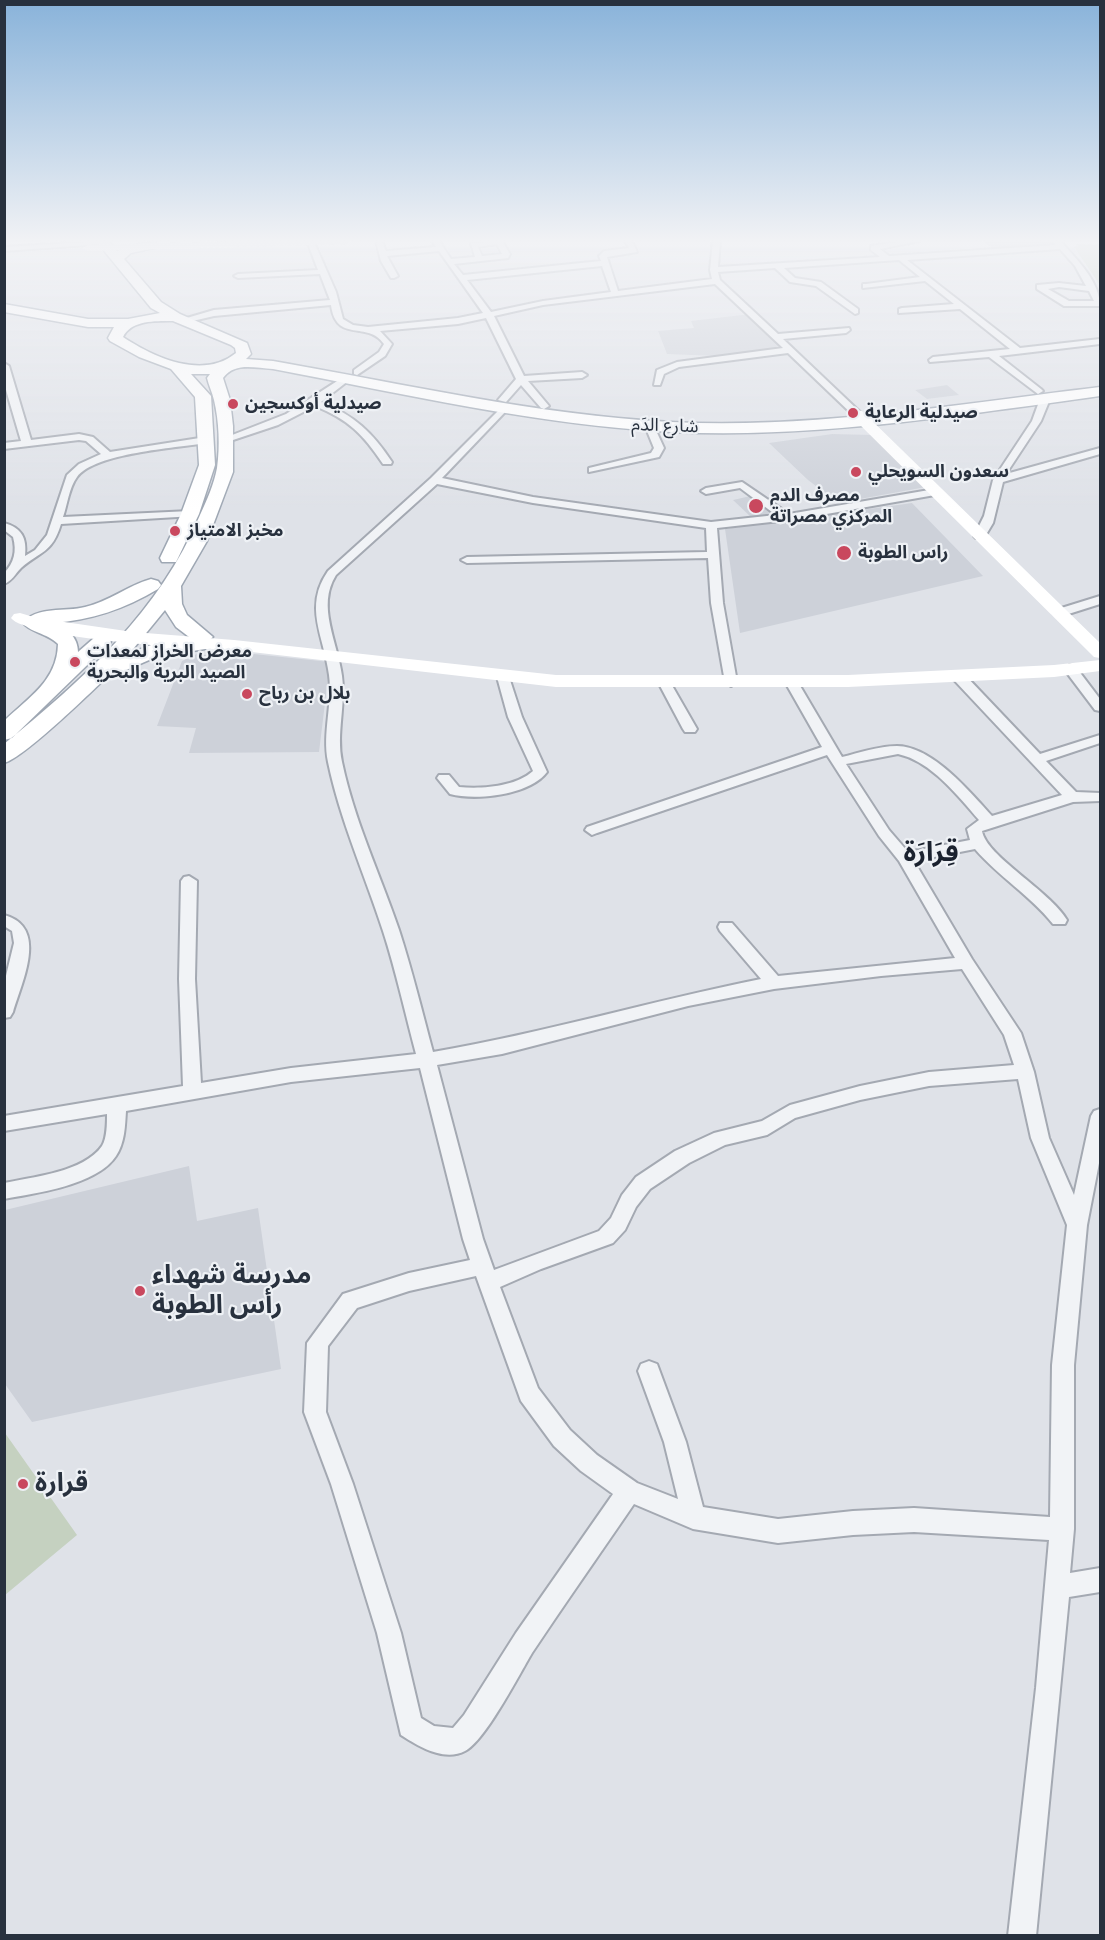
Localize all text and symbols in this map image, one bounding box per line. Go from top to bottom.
place label: صيدلية أوكسجين [245,393,382,415]
marker: صيدلية أوكسجين [226,397,240,411]
place label: صيدلية الرعاية [865,402,978,424]
marker: صيدلية الرعاية [846,406,860,420]
street label: شارع الدَم [631,414,699,438]
place label: سعدون السويحلي [868,461,1009,483]
marker: سعدون السويحلي [849,465,863,479]
place label: مصرف الدم المركزي مصراتة [770,485,892,528]
marker: مصرف الدم المركزي مصراتة [747,497,765,515]
place label: مخبز اﻻمتياز [187,520,284,542]
marker: مخبز اﻻمتياز [168,524,182,538]
place label: راس الطوبة [858,542,948,564]
marker: راس الطوبة [835,544,853,562]
place label: معرض الخراز لمعدات الصيد البرية والبحرية [87,641,252,684]
marker: معرض الخراز لمعدات الصيد البرية والبحرية [68,655,82,669]
place label: بلال بن رباح [259,683,350,705]
marker: بلال بن رباح [240,687,254,701]
district label: قِرَارَة [903,837,959,869]
place label: مدرسة شهداء رأس الطوبة [152,1260,311,1322]
marker: مدرسة شهداء رأس الطوبة [133,1284,147,1298]
place label: قرارة [35,1468,88,1500]
marker: قرارة [16,1477,30,1491]

